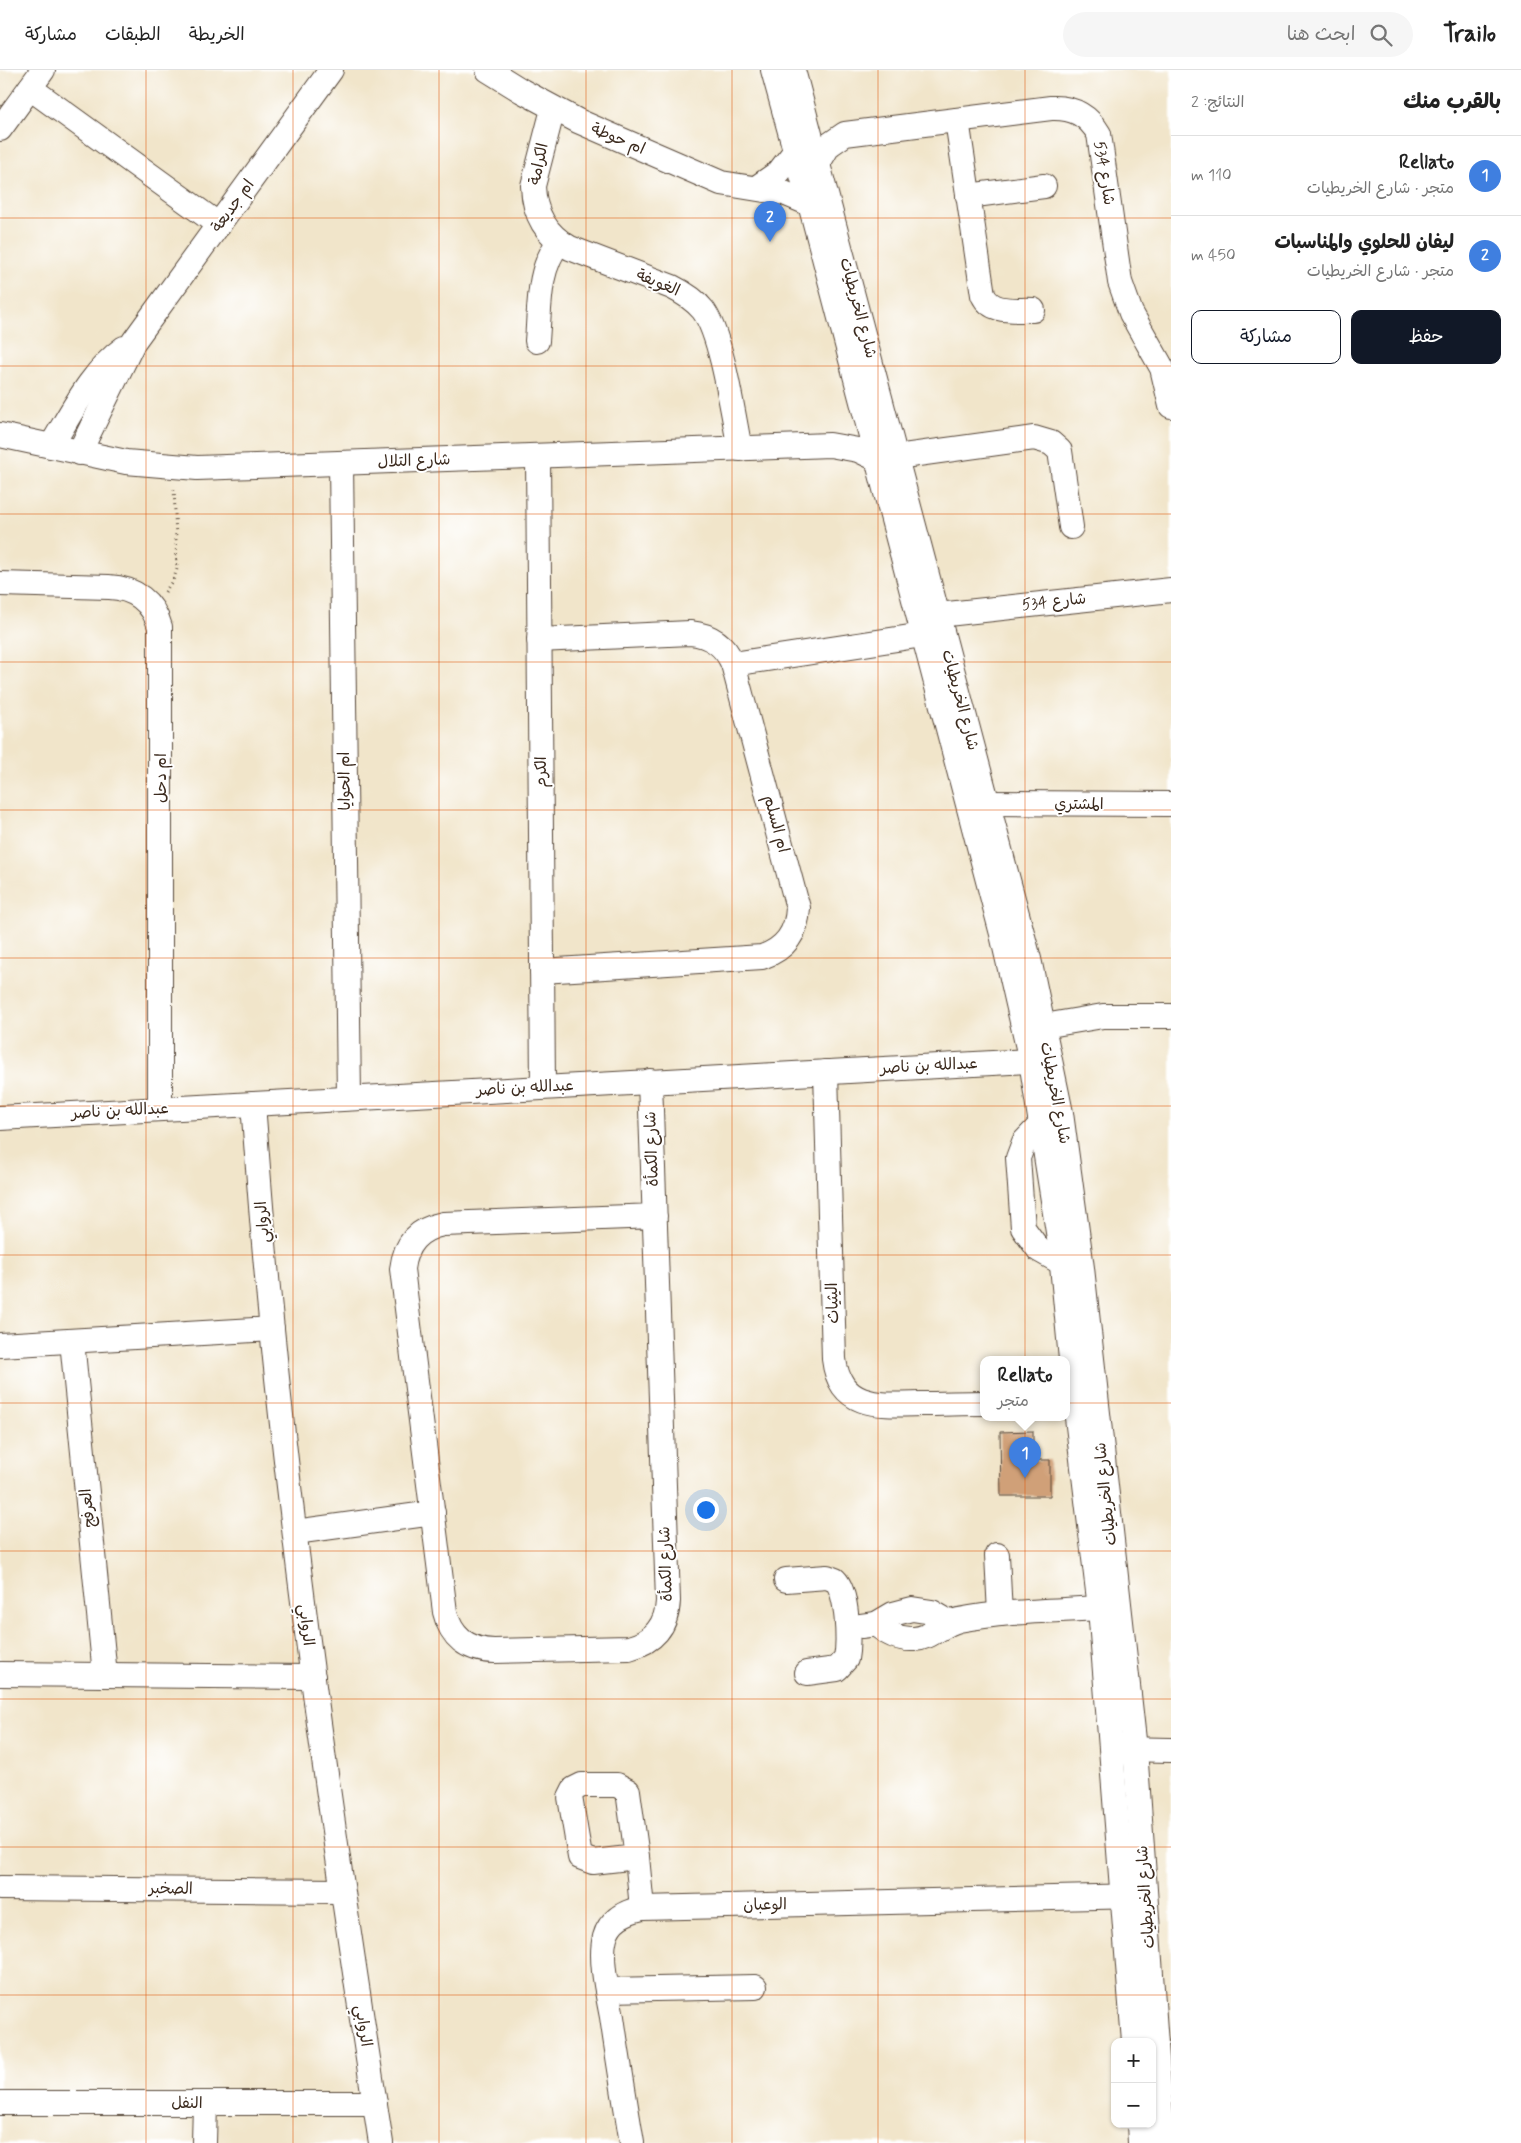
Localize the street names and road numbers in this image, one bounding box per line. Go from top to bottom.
street label: ام حوطة [587,118,648,161]
street label: شارع 534 [1089,139,1119,207]
street label: الكرامة [524,141,554,187]
street label: ام جديعة [207,175,260,237]
street label: شارع الخريطيات [834,255,882,361]
street label: الغويفة [633,264,683,302]
street label: شارع التلال [377,449,451,473]
street label: شارع 534 [1021,588,1087,616]
street label: شارع الخريطيات [936,647,984,753]
street label: ام الحوايا [334,751,357,811]
street label: ام دحل [151,753,173,803]
street label: الكرم [531,756,553,788]
street label: ام السلم [757,793,794,855]
street label: المشتري [1054,794,1104,815]
street label: شارع الخريطيات [1035,1040,1075,1146]
street label: عبدالله بن ناصر [878,1053,978,1079]
street label: عبدالله بن ناصر [474,1075,574,1101]
street label: عبدالله بن ناصر [69,1098,169,1124]
street label: شارع الكمأة [640,1111,664,1187]
street label: الروابي [251,1200,278,1244]
street label: اليثياث [822,1282,844,1324]
street label: شارع الخريطيات [1090,1441,1122,1547]
street label: العرفج [76,1487,100,1529]
street label: شارع الكمأة [654,1526,678,1602]
street label: الروابي [290,1603,319,1648]
street label: شارع الخريطيات [1132,1845,1160,1949]
street label: الصخبر [147,1878,193,1900]
street label: الوعبان [743,1894,787,1916]
street label: الروابي [346,2004,377,2049]
street label: النفل [171,2093,203,2114]

